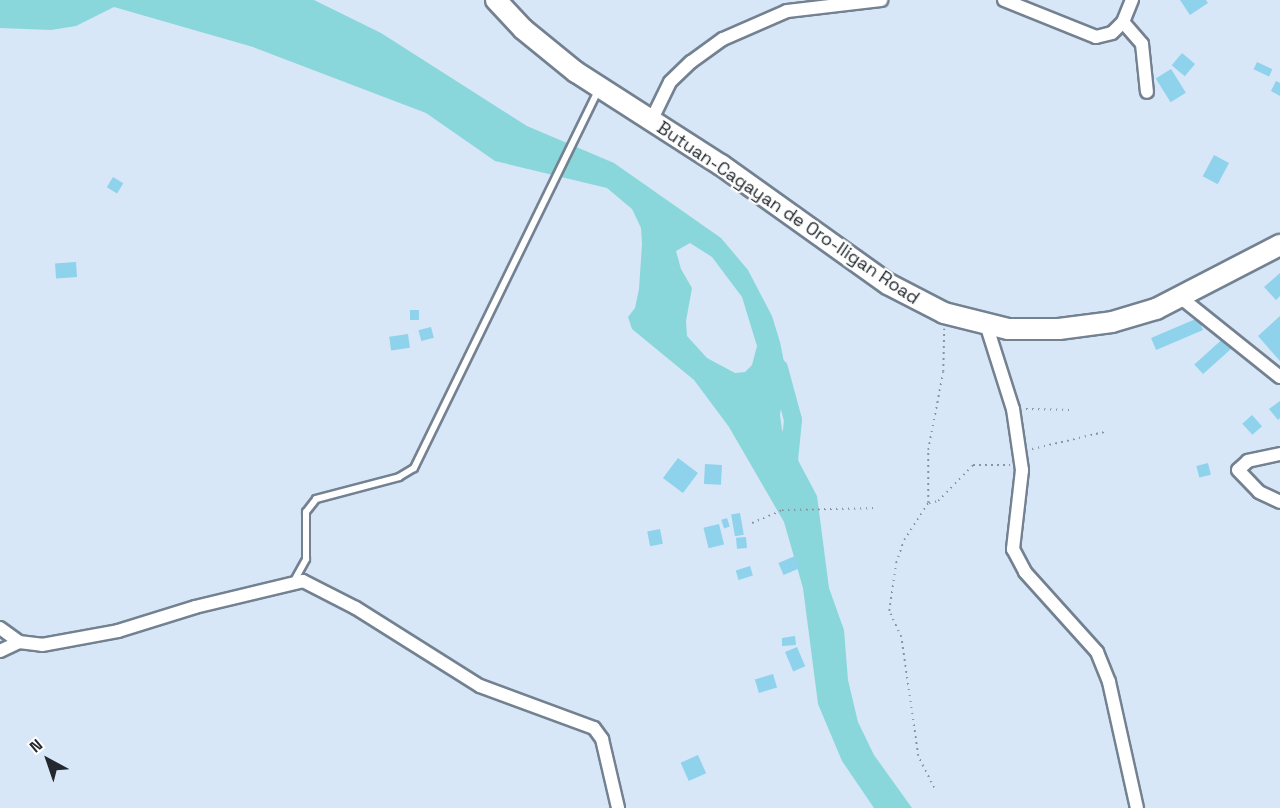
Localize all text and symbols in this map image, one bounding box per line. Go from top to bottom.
street label: Butuan-Cagayan de Oro-Iligan Road [653,117,923,309]
north arrow [18,730,78,790]
text: N [25,734,47,757]

